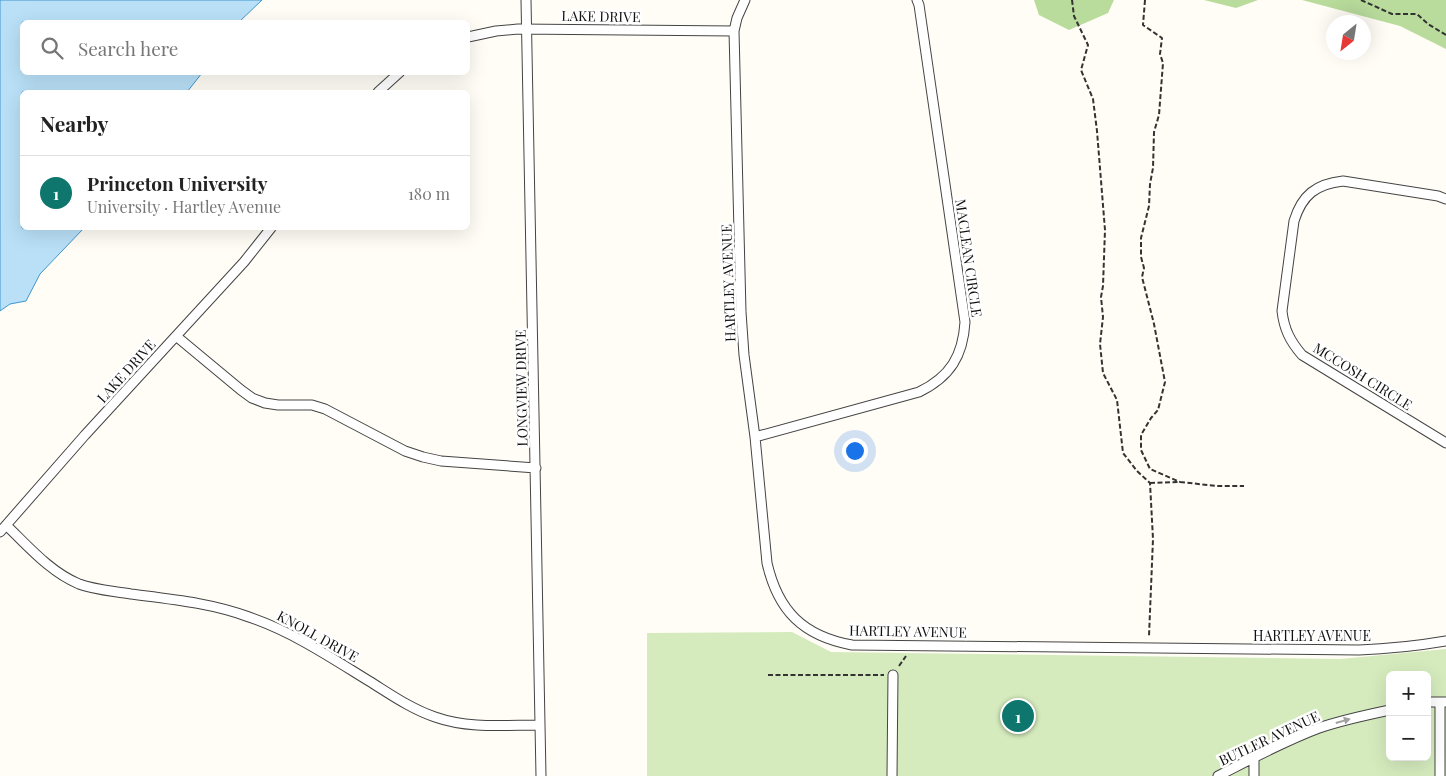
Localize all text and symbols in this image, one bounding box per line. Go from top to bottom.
street label: LAKE DRIVE [561,6,641,26]
north arrow [1326,15,1371,60]
search box [20,20,470,75]
icon: search [38,34,66,62]
text: Search here [78,35,178,61]
text: Nearby [40,109,109,137]
text: Princeton University [87,170,268,196]
text: 1 [53,183,59,204]
text: 180 m [408,183,450,204]
text: University · Hartley Avenue [87,196,281,217]
street label: MACLEAN CIRCLE [951,198,987,318]
street label: HARTLEY AVENUE [716,224,740,342]
street label: LONGVIEW DRIVE [510,329,532,447]
street label: LAKE DRIVE [92,335,160,407]
street label: MCCOSH CIRCLE [1310,338,1416,414]
your location [842,438,868,464]
street label: KNOLL DRIVE [274,606,362,666]
street label: HARTLEY AVENUE [849,620,967,642]
street label: HARTLEY AVENUE [1253,626,1371,645]
map controls [1386,671,1431,761]
button: + [1386,671,1431,716]
pin: 1 [1002,697,1034,735]
street label: BUTLER AVENUE [1216,706,1322,770]
button: − [1386,716,1431,761]
one-way arrow [1335,717,1350,725]

